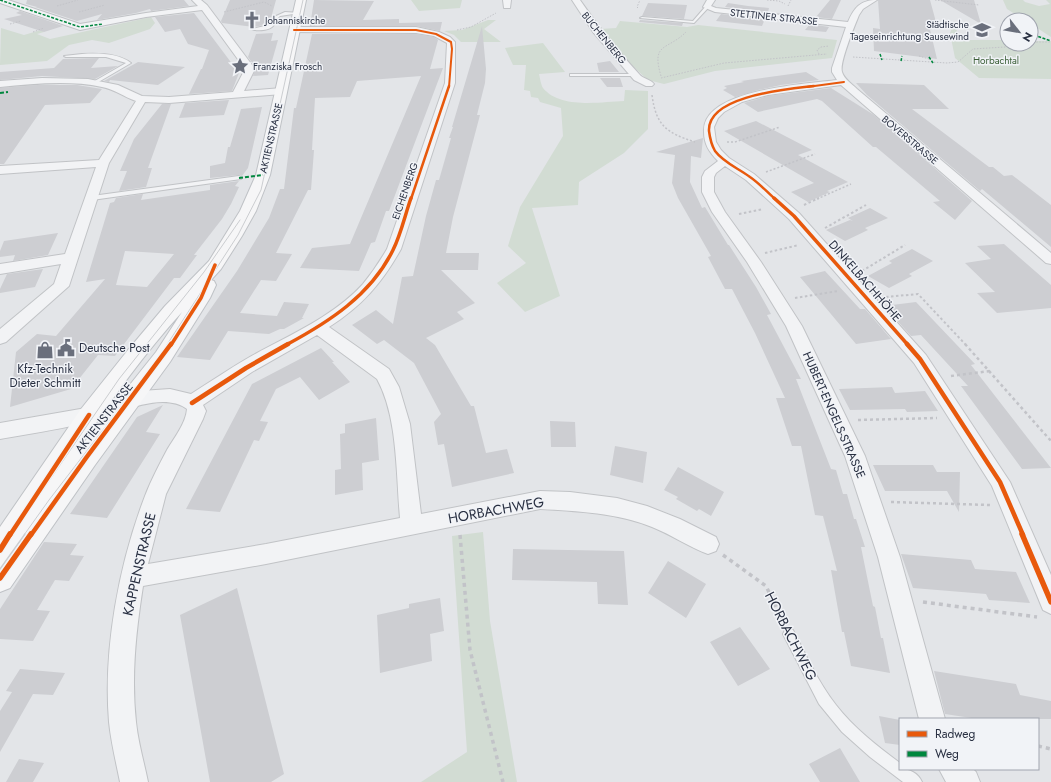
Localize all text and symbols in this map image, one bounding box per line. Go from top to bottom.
street label: STETTINER STRASSE [729,5,819,29]
street label: BUCHENBERG [578,9,630,68]
church icon: Johanniskirche [242,10,262,30]
north arrow [999,12,1039,52]
place label: Johanniskirche [263,13,326,28]
place label: Städtische Tageseinrichtung Sausewind [850,17,969,44]
school or university icon: Städtische Tageseinrichtung Sausewind [972,20,992,40]
text: N [1018,29,1037,45]
park label: Horbachtal [973,53,1019,68]
place icon: Franziska Frosch [230,56,250,76]
place label: Franziska Frosch [253,59,322,74]
street label: AKTIENSTRASSE [256,101,286,175]
street label: BOVERSTRASSE [878,112,942,168]
street label: EICHENBERG [388,160,422,222]
street label: DINKELBACHHÖHE [824,236,906,326]
public building icon: Deutsche Post [56,338,76,358]
place label: Deutsche Post [79,339,150,357]
shop icon: Kfz-Technik Dieter Schmitt [35,340,55,360]
street label: HUBERT-ENGELS-STRASSE [798,349,870,481]
place label: Kfz-Technik Dieter Schmitt [9,360,81,392]
street label: AKTIENSTRASSE [70,379,138,457]
street label: HORBACHWEG [446,492,546,528]
street label: KAPPENSTRASSE [117,510,161,618]
street label: HORBACHWEG [760,588,822,684]
legend [899,718,1039,770]
text: Radweg [935,725,975,743]
text: Weg [935,745,959,763]

